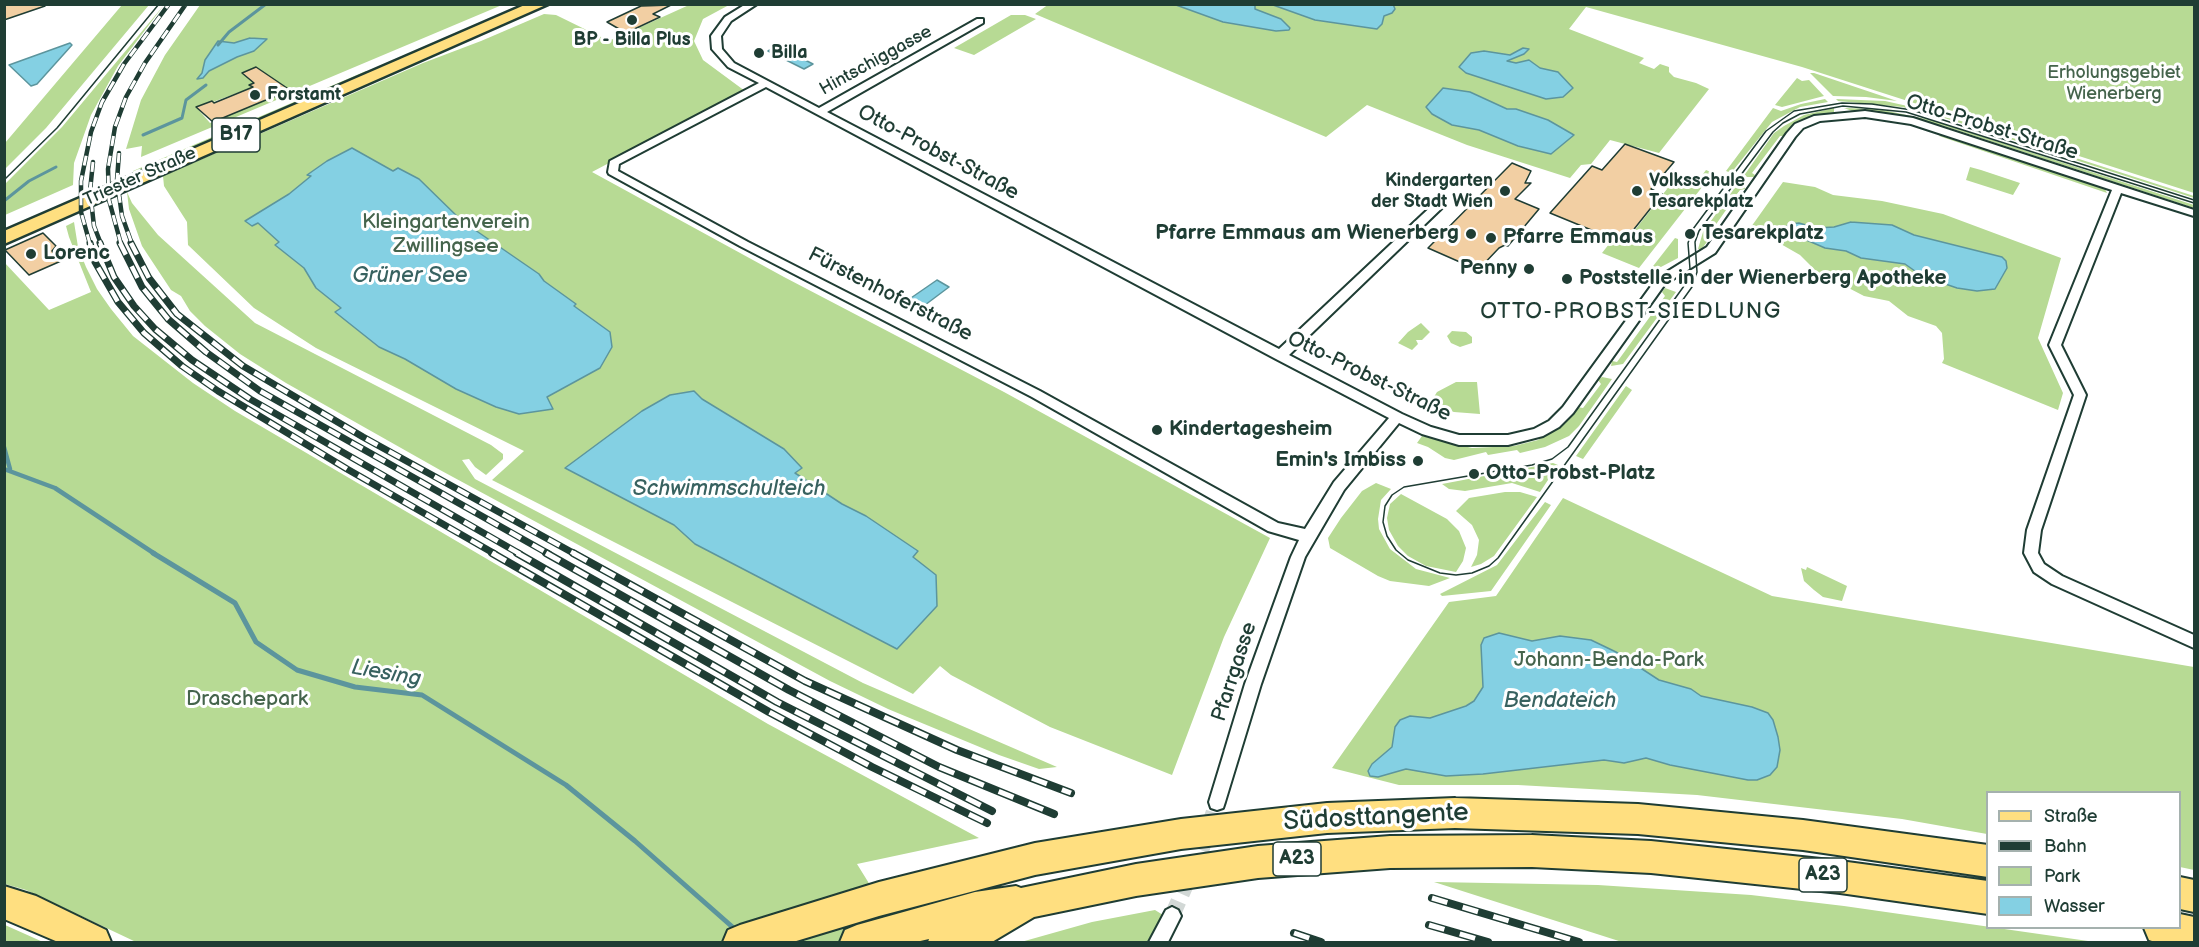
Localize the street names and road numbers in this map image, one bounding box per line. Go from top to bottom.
street label: Hintschiggasse [816,21,936,101]
street label: Otto-Probst-Straße [1903,90,2081,166]
street label: Otto-Probst-Straße [853,100,1023,206]
road number: B17 [212,118,260,152]
street label: Triester Straße [80,143,200,211]
street label: Fürstenhoferstraße [803,243,977,347]
street label: Otto-Probst-Straße [1283,326,1455,428]
street label: Pfarrgasse [1207,619,1263,725]
street label: Südosttangente [1283,798,1469,838]
road number: A23 [1273,842,1321,876]
road number: A23 [1799,858,1847,892]

